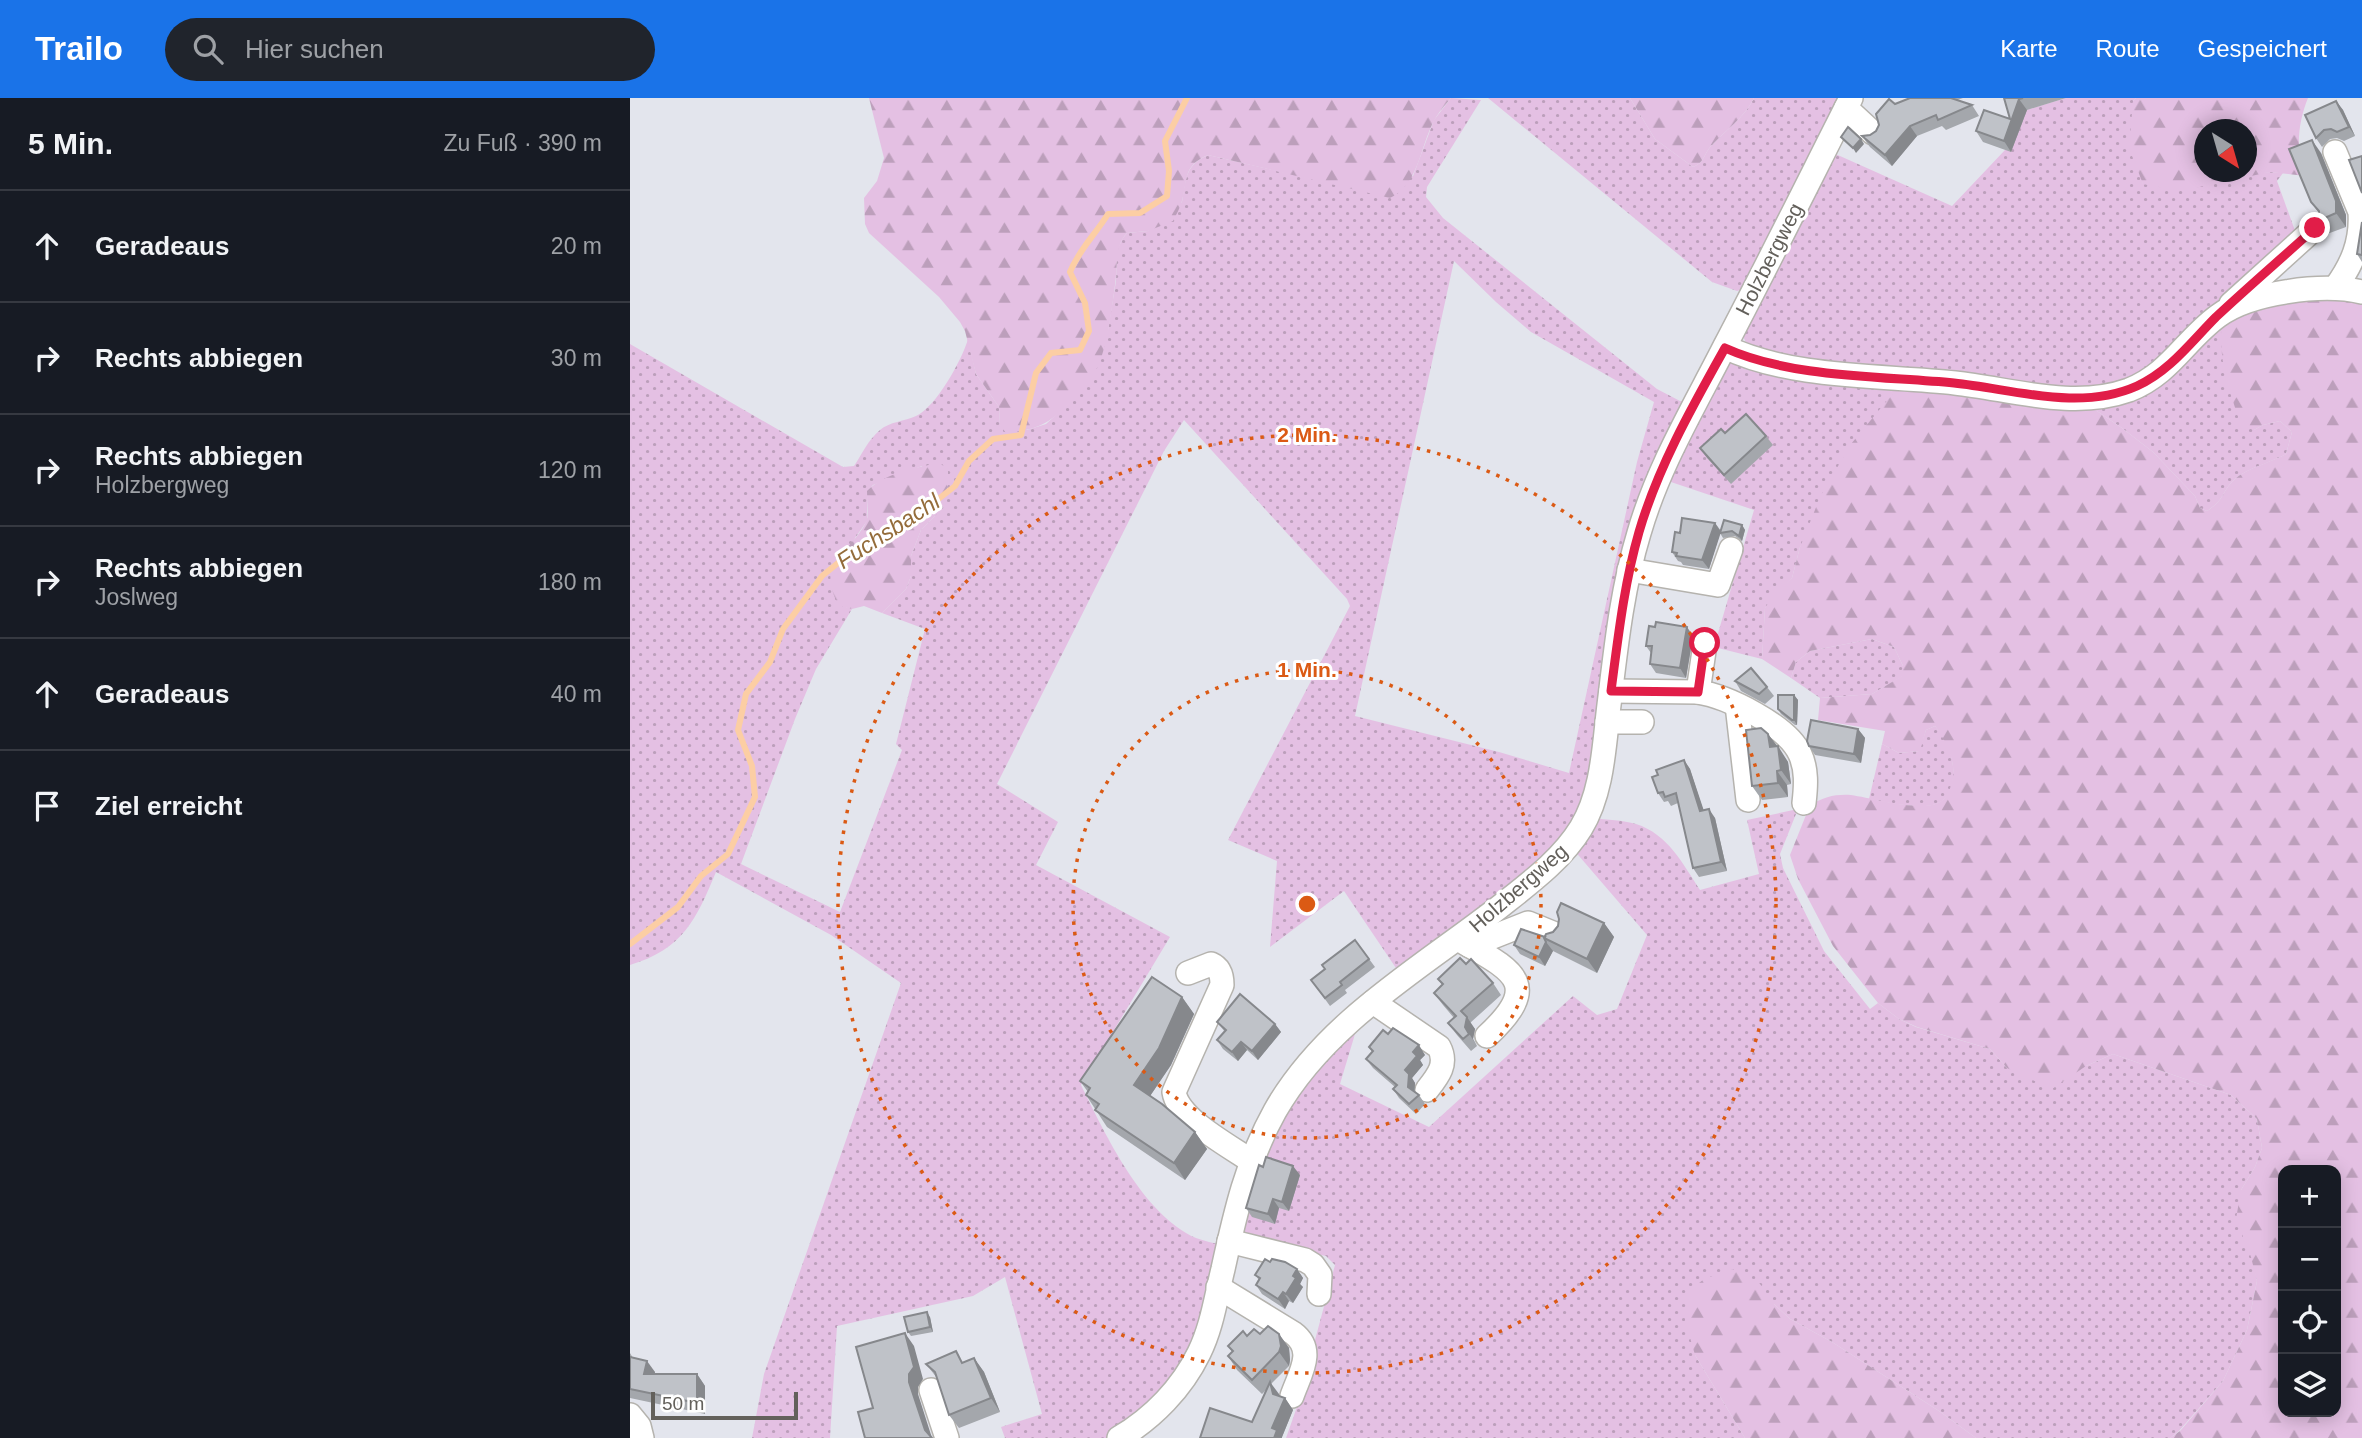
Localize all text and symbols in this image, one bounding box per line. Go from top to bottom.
search box [165,18,655,81]
text: Trailo [35,30,123,67]
icon: search [189,30,227,68]
text: Hier suchen [245,34,384,64]
text: Karte [2000,35,2058,62]
text: Route [2096,35,2160,62]
text: Gespeichert [2198,35,2327,62]
north arrow [2194,119,2257,182]
text: 5 Min. [28,127,113,160]
text: Zu Fuß · 390 m [444,130,602,156]
street label: Holzbergweg [1731,199,1807,319]
route end [2299,212,2330,243]
icon: ahead [28,227,66,265]
text: Geradeaus [95,231,229,261]
text: 20 m [551,233,602,259]
icon: right [28,339,66,377]
text: Rechts abbiegen [95,343,303,373]
text: 30 m [551,345,602,371]
text: 2 Min. [1277,423,1337,446]
text: Rechts abbiegen [95,441,303,471]
icon: right [28,451,66,489]
text: 120 m [538,457,602,483]
text: Holzbergweg [95,472,229,498]
water label: Fuchsbachl [832,488,945,574]
text: Rechts abbiegen [95,553,303,583]
icon: right [28,563,66,601]
text: 180 m [538,569,602,595]
text: Joslweg [95,584,178,610]
route start [1689,627,1720,658]
text: 1 Min. [1277,658,1337,681]
icon: ahead [28,675,66,713]
text: Geradeaus [95,679,229,709]
text: 40 m [551,681,602,707]
icon: arrive [28,787,66,825]
text: Ziel erreicht [95,791,242,821]
street label: Holzbergweg [1464,839,1572,937]
centre of rings [1295,892,1319,916]
map controls [2278,1165,2341,1417]
button: + [2278,1165,2341,1228]
button: − [2278,1228,2341,1291]
button: locate [2278,1291,2341,1354]
button: layers [2278,1354,2341,1417]
scale bar [651,1389,798,1421]
text: 50 m [662,1393,704,1414]

